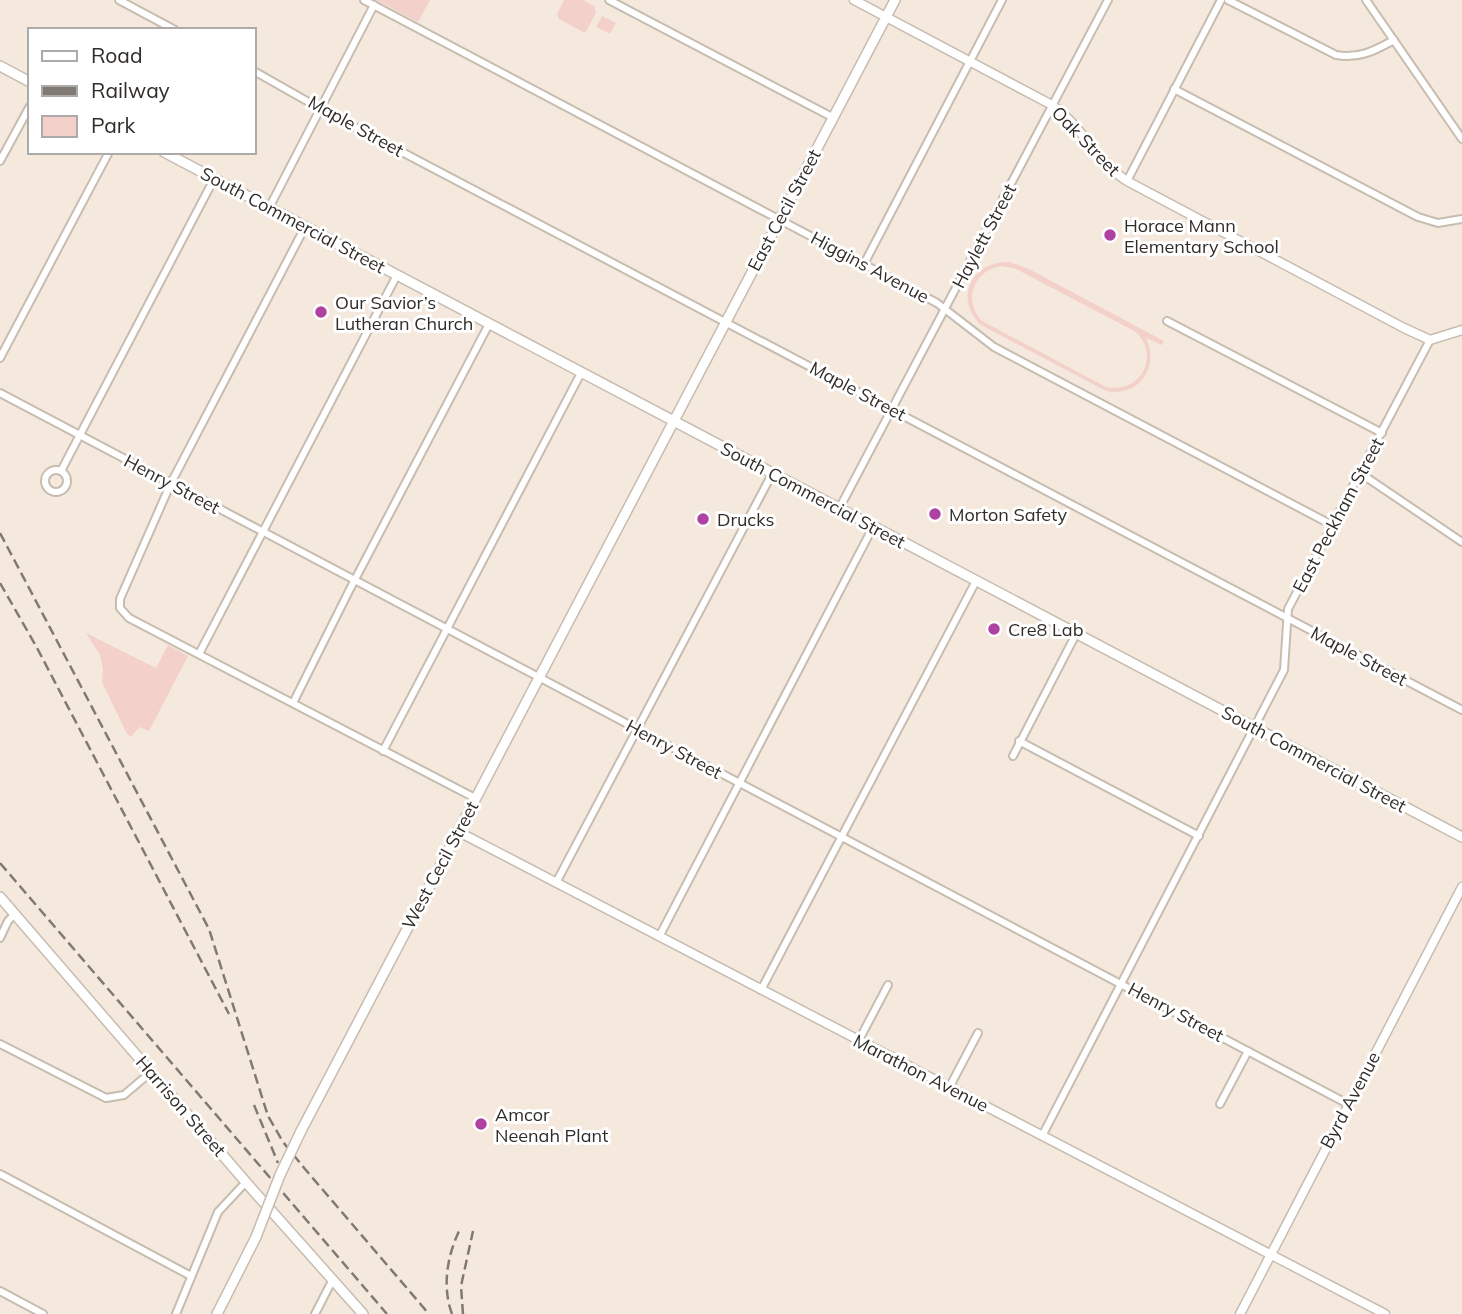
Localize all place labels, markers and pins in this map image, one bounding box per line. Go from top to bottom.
place label: Horace Mann Elementary School [1124,214,1279,258]
marker: Horace Mann Elementary School [1102,227,1118,243]
place label: Our Savior’s Lutheran Church [335,291,473,335]
marker: Our Savior’s Lutheran Church [313,304,329,320]
place label: Morton Safety [949,503,1068,526]
marker: Morton Safety [927,506,943,522]
place label: Drucks [717,508,774,531]
marker: Drucks [695,511,711,527]
place label: Cre8 Lab [1008,618,1083,641]
marker: Cre8 Lab [986,621,1002,637]
place label: Amcor Neenah Plant [495,1103,608,1147]
marker: Amcor Neenah Plant [473,1116,489,1132]

